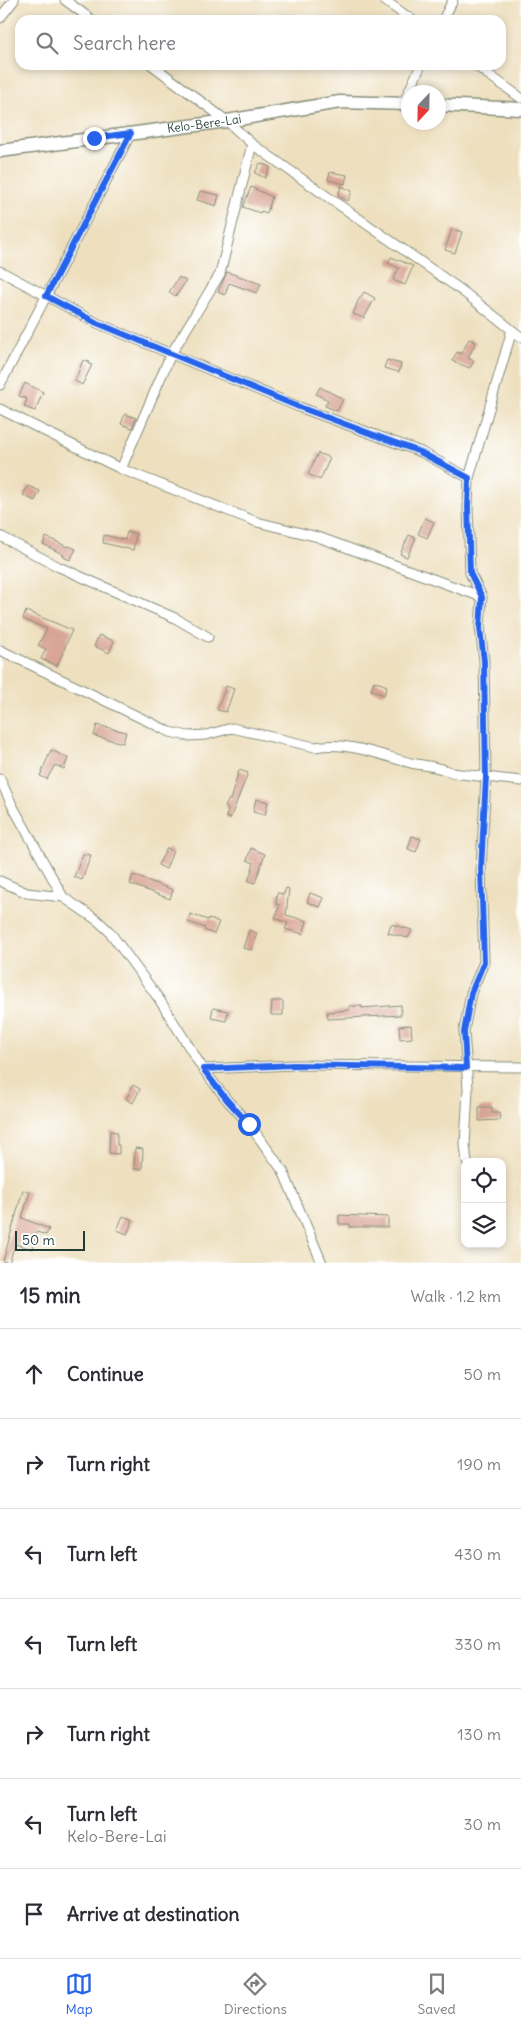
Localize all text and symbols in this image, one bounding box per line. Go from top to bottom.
search box [15,15,506,70]
icon: search [33,29,61,57]
text: Search here [73,31,176,55]
north arrow [401,85,446,130]
street label: Kelo-Bere-Lai [166,111,242,136]
route end [83,127,106,150]
route start [238,1113,261,1136]
map controls [461,1158,506,1248]
button: locate [461,1158,506,1203]
button: layers [461,1203,506,1248]
scale bar [15,1228,85,1251]
text: 50 m [22,1231,55,1249]
text: 15 min [20,1282,81,1309]
text: Walk · 1.2 km [411,1286,501,1306]
icon: ahead [20,1360,48,1388]
text: Continue [67,1362,144,1386]
text: 50 m [463,1364,501,1384]
icon: right [20,1450,48,1478]
text: Turn right [67,1452,150,1476]
text: 190 m [457,1454,501,1474]
icon: left [20,1540,48,1568]
text: Turn left [67,1542,137,1566]
text: 430 m [454,1544,501,1564]
icon: left [20,1630,48,1658]
text: Turn left [67,1632,137,1656]
text: 330 m [454,1634,501,1654]
icon: right [20,1720,48,1748]
text: Turn right [67,1722,150,1746]
text: 130 m [457,1724,501,1744]
text: Turn left [67,1802,137,1826]
icon: left [20,1810,48,1838]
text: 30 m [464,1814,501,1834]
text: Kelo-Bere-Lai [67,1826,166,1846]
icon: arrive [20,1900,48,1928]
text: Arrive at destination [67,1902,240,1926]
tab: Map [65,1970,93,2018]
tab: Directions [224,1970,287,2018]
tab: Saved [417,1970,456,2018]

